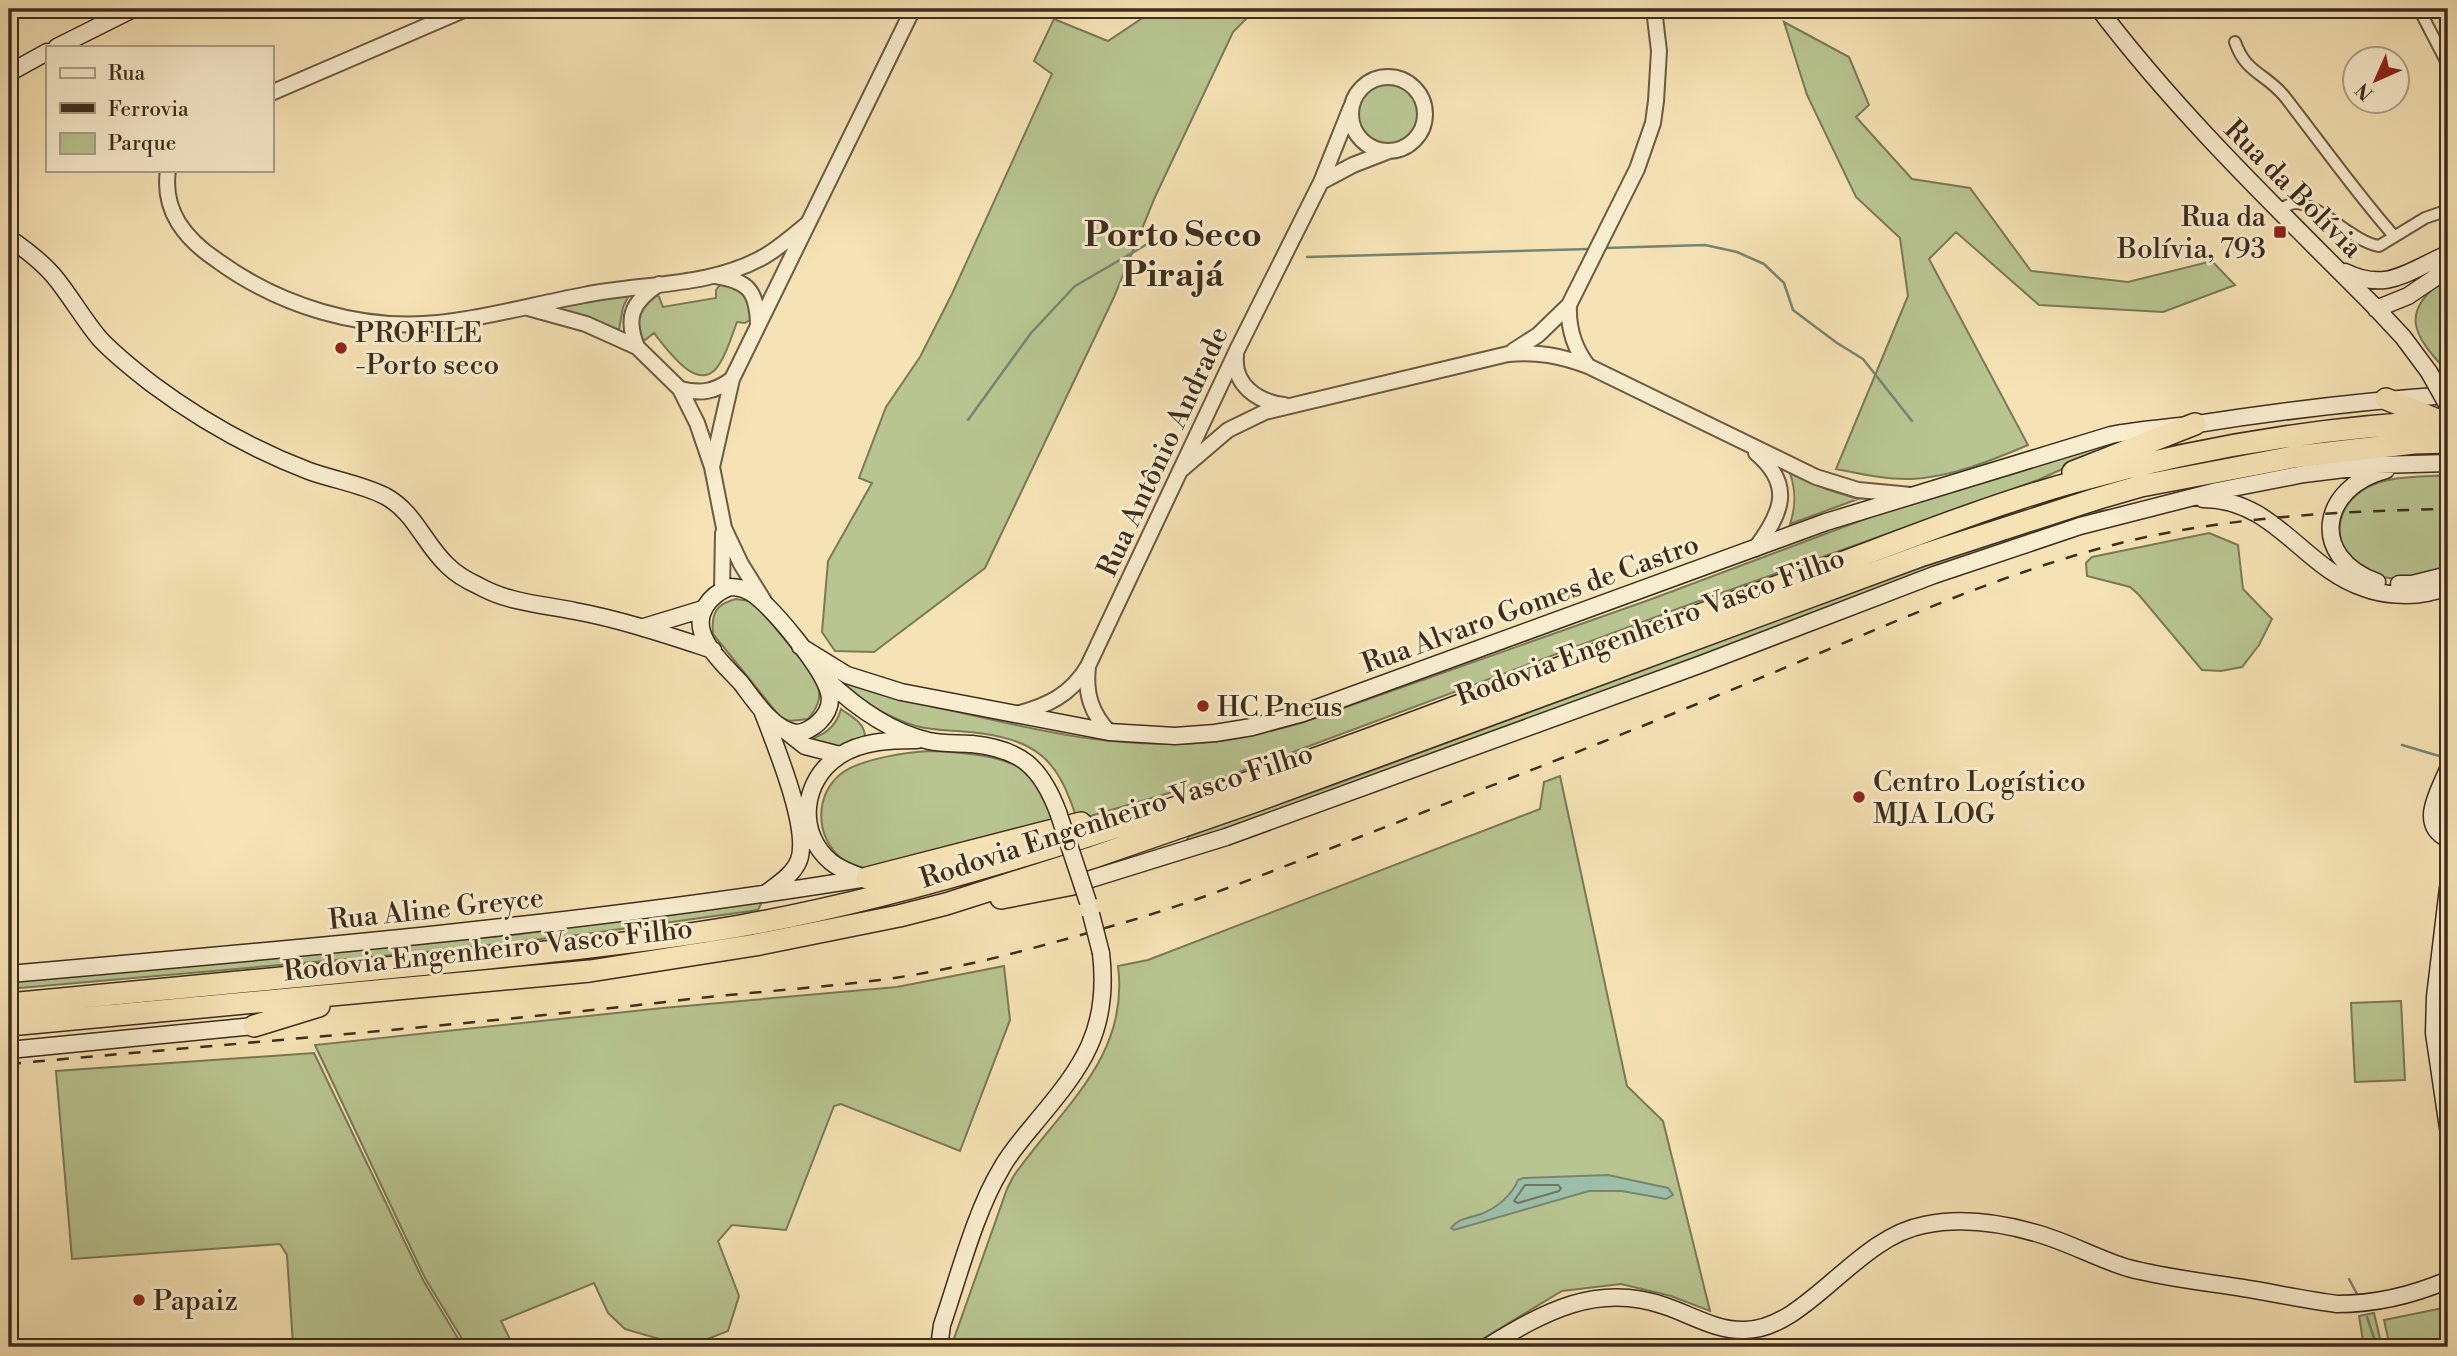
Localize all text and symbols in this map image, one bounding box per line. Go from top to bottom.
legend [46,46,273,172]
north arrow [2342,46,2412,116]
text: Rua [108,61,145,87]
text: N [2351,78,2378,105]
text: Ferrovia [108,97,189,123]
street label: Rua da Bolívia [2216,113,2370,266]
text: Parque [108,131,176,157]
place label: Rua da Bolívia, 793 [2116,200,2267,267]
district label: Porto Seco Pirajá [1084,214,1262,297]
marker: Rua da Bolívia, 793 [2272,224,2288,240]
place label: PROFILE -Porto seco [355,316,499,383]
street label: Rua Antônio Andrade [1090,321,1237,582]
marker: PROFILE -Porto seco [333,340,349,356]
street label: Rua Alvaro Gomes de Castro [1357,527,1704,682]
street label: Rodovia Engenheiro Vasco Filho [1451,541,1850,714]
place label: HC Pneus [1217,690,1343,725]
marker: HC Pneus [1195,698,1211,714]
street label: Rodovia Engenheiro Vasco Filho [916,736,1317,897]
place label: Centro Logístico MJA LOG [1873,765,2086,832]
marker: Centro Logístico MJA LOG [1851,789,1867,805]
street label: Rua Aline Greyce [327,881,546,938]
street label: Rodovia Engenheiro Vasco Filho [282,912,694,989]
place label: Papaiz [153,1284,238,1319]
marker: Papaiz [131,1292,147,1308]

